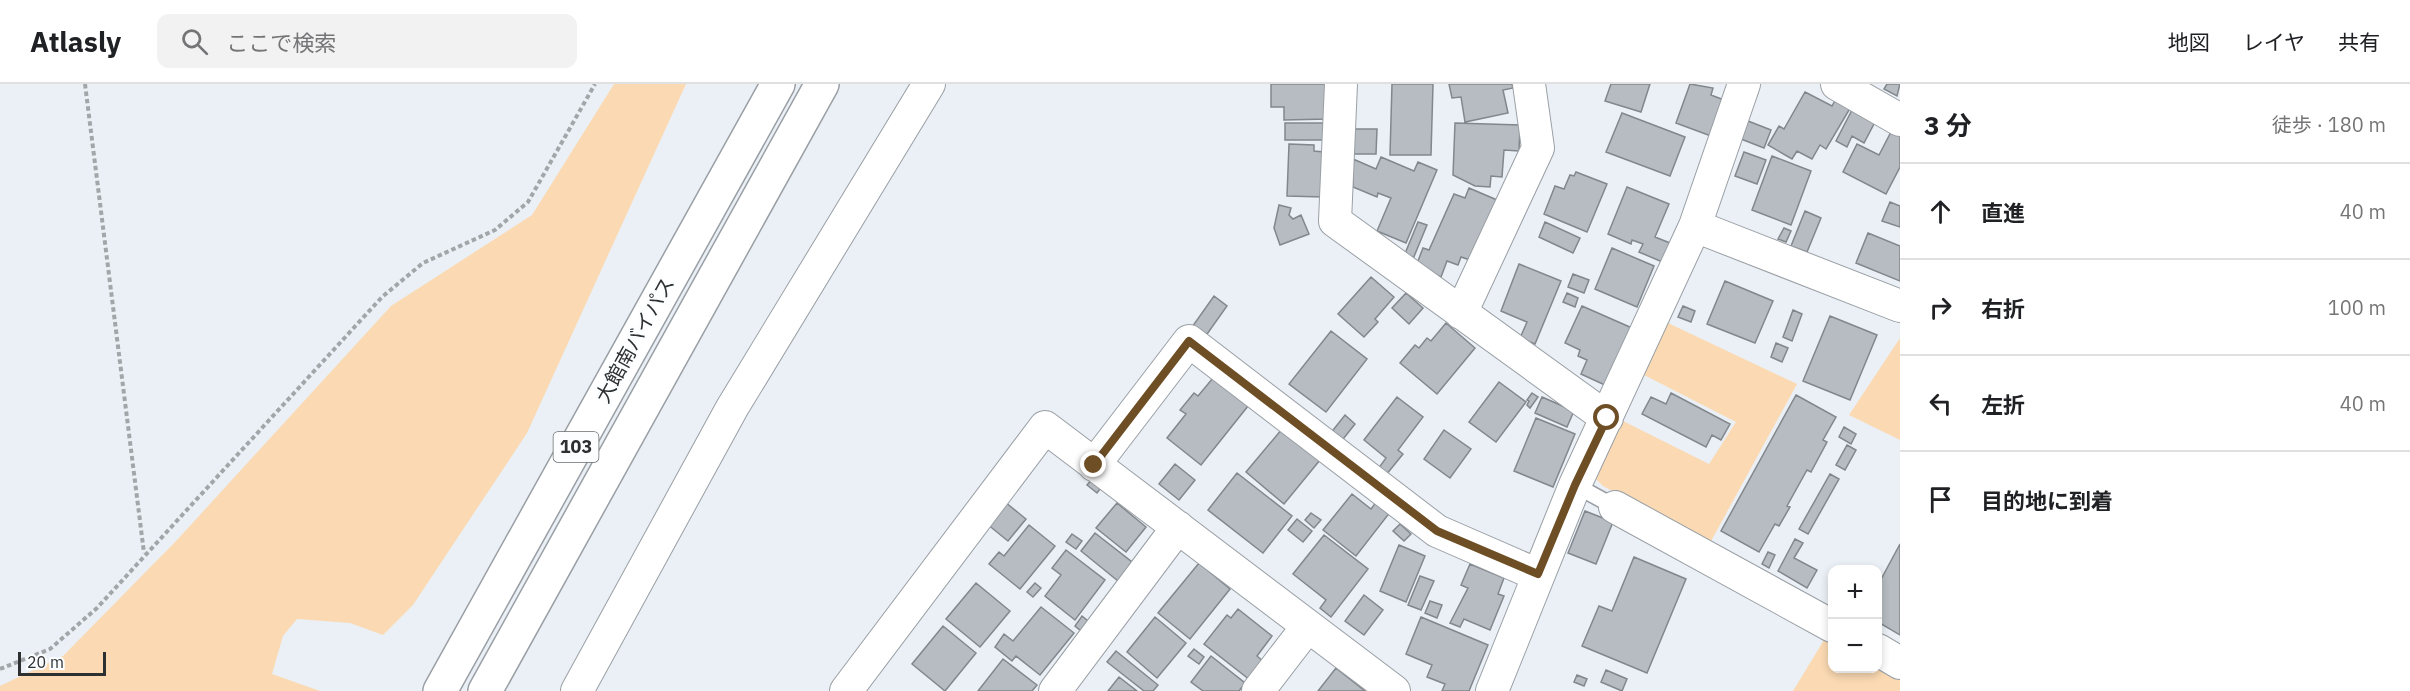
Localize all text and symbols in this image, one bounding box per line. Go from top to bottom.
search box [157,14,577,68]
text: Atlasly [30,23,121,60]
icon: search [178,25,211,58]
text: ここで検索 [226,28,336,57]
text: 地図 [2168,28,2210,56]
text: レイヤ [2243,28,2305,56]
text: 共有 [2338,28,2380,56]
text: 3 分 [1924,108,1972,142]
text: 徒歩 · 180 m [2272,111,2386,138]
icon: ahead [1924,195,1957,228]
text: 直進 [1981,198,2025,227]
text: 40 m [2340,198,2386,225]
street label: 大館南バイパス [589,272,680,407]
icon: right [1924,291,1957,324]
text: 右折 [1981,294,2025,323]
text: 100 m [2328,294,2386,321]
icon: left [1924,387,1957,420]
text: 左折 [1981,390,2025,419]
text: 40 m [2340,390,2386,417]
route start [1593,404,1619,430]
road number: 103 [554,432,598,462]
route end [1080,451,1106,477]
icon: arrive [1924,483,1957,516]
text: 目的地に到着 [1981,486,2113,515]
map controls [1828,565,1882,673]
button: + [1828,565,1882,619]
button: − [1828,619,1882,673]
scale bar [18,649,106,676]
text: 20 m [27,652,64,672]

